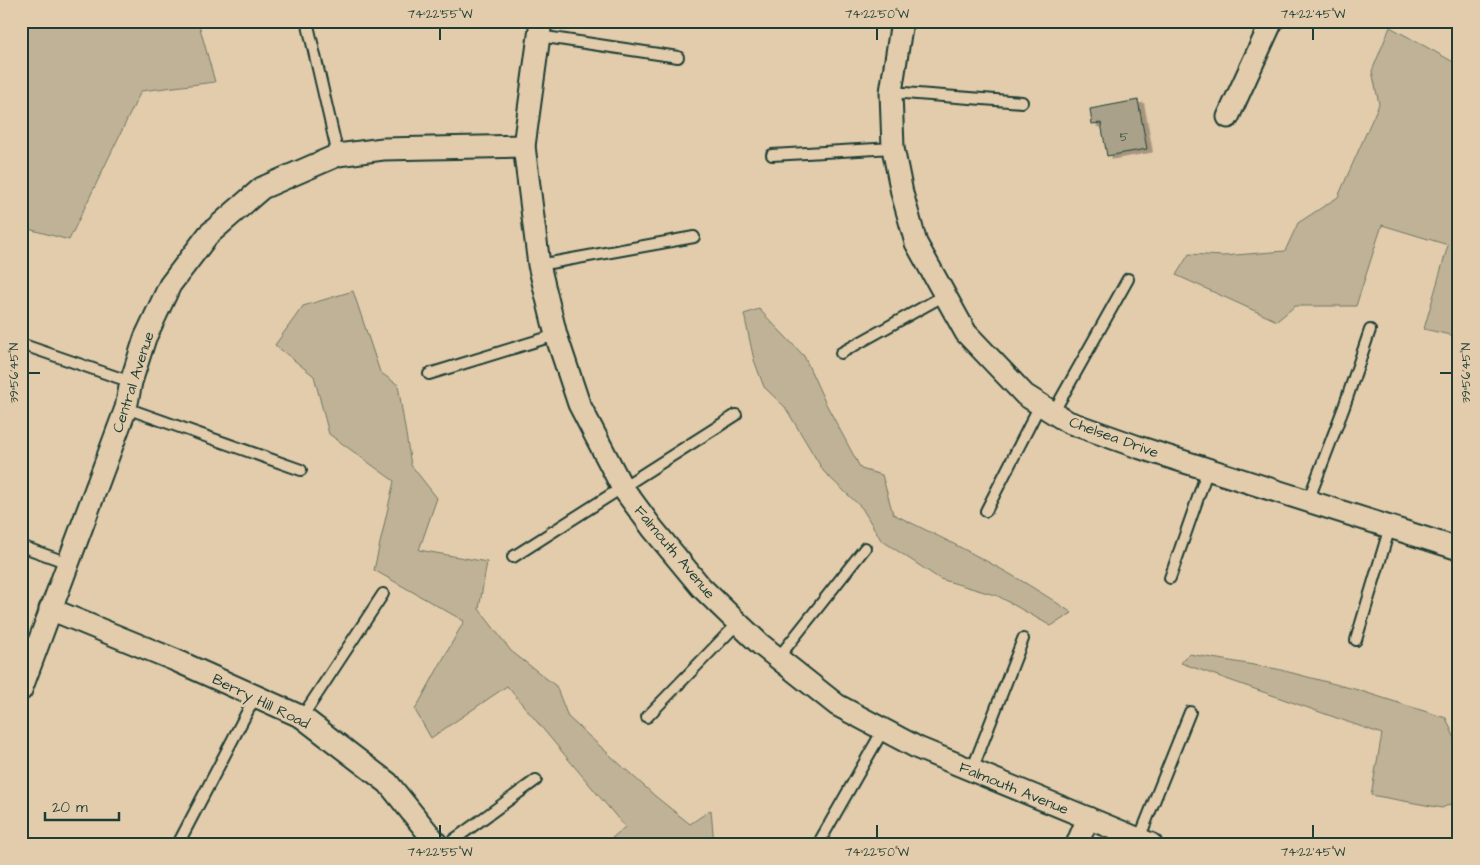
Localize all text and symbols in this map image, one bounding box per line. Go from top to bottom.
text: 74°22'55"W [408,6,473,23]
text: 74°22'50"W [845,6,910,23]
text: 74°22'45"W [1281,6,1346,23]
house number: 5 [1120,129,1129,146]
street label: Central Avenue [107,329,160,435]
text: 39°56'45"N [6,342,23,403]
text: 39°56'45"N [1458,342,1475,403]
street label: Chelsea Drive [1066,412,1162,463]
street label: Falmouth Avenue [629,501,720,604]
street label: Berry Hill Road [208,669,313,735]
street label: Falmouth Avenue [956,757,1072,820]
scale bar [45,790,119,822]
text: 20 m [52,797,88,818]
text: 74°22'55"W [408,844,473,861]
text: 74°22'50"W [845,844,910,861]
text: 74°22'45"W [1281,844,1346,861]

